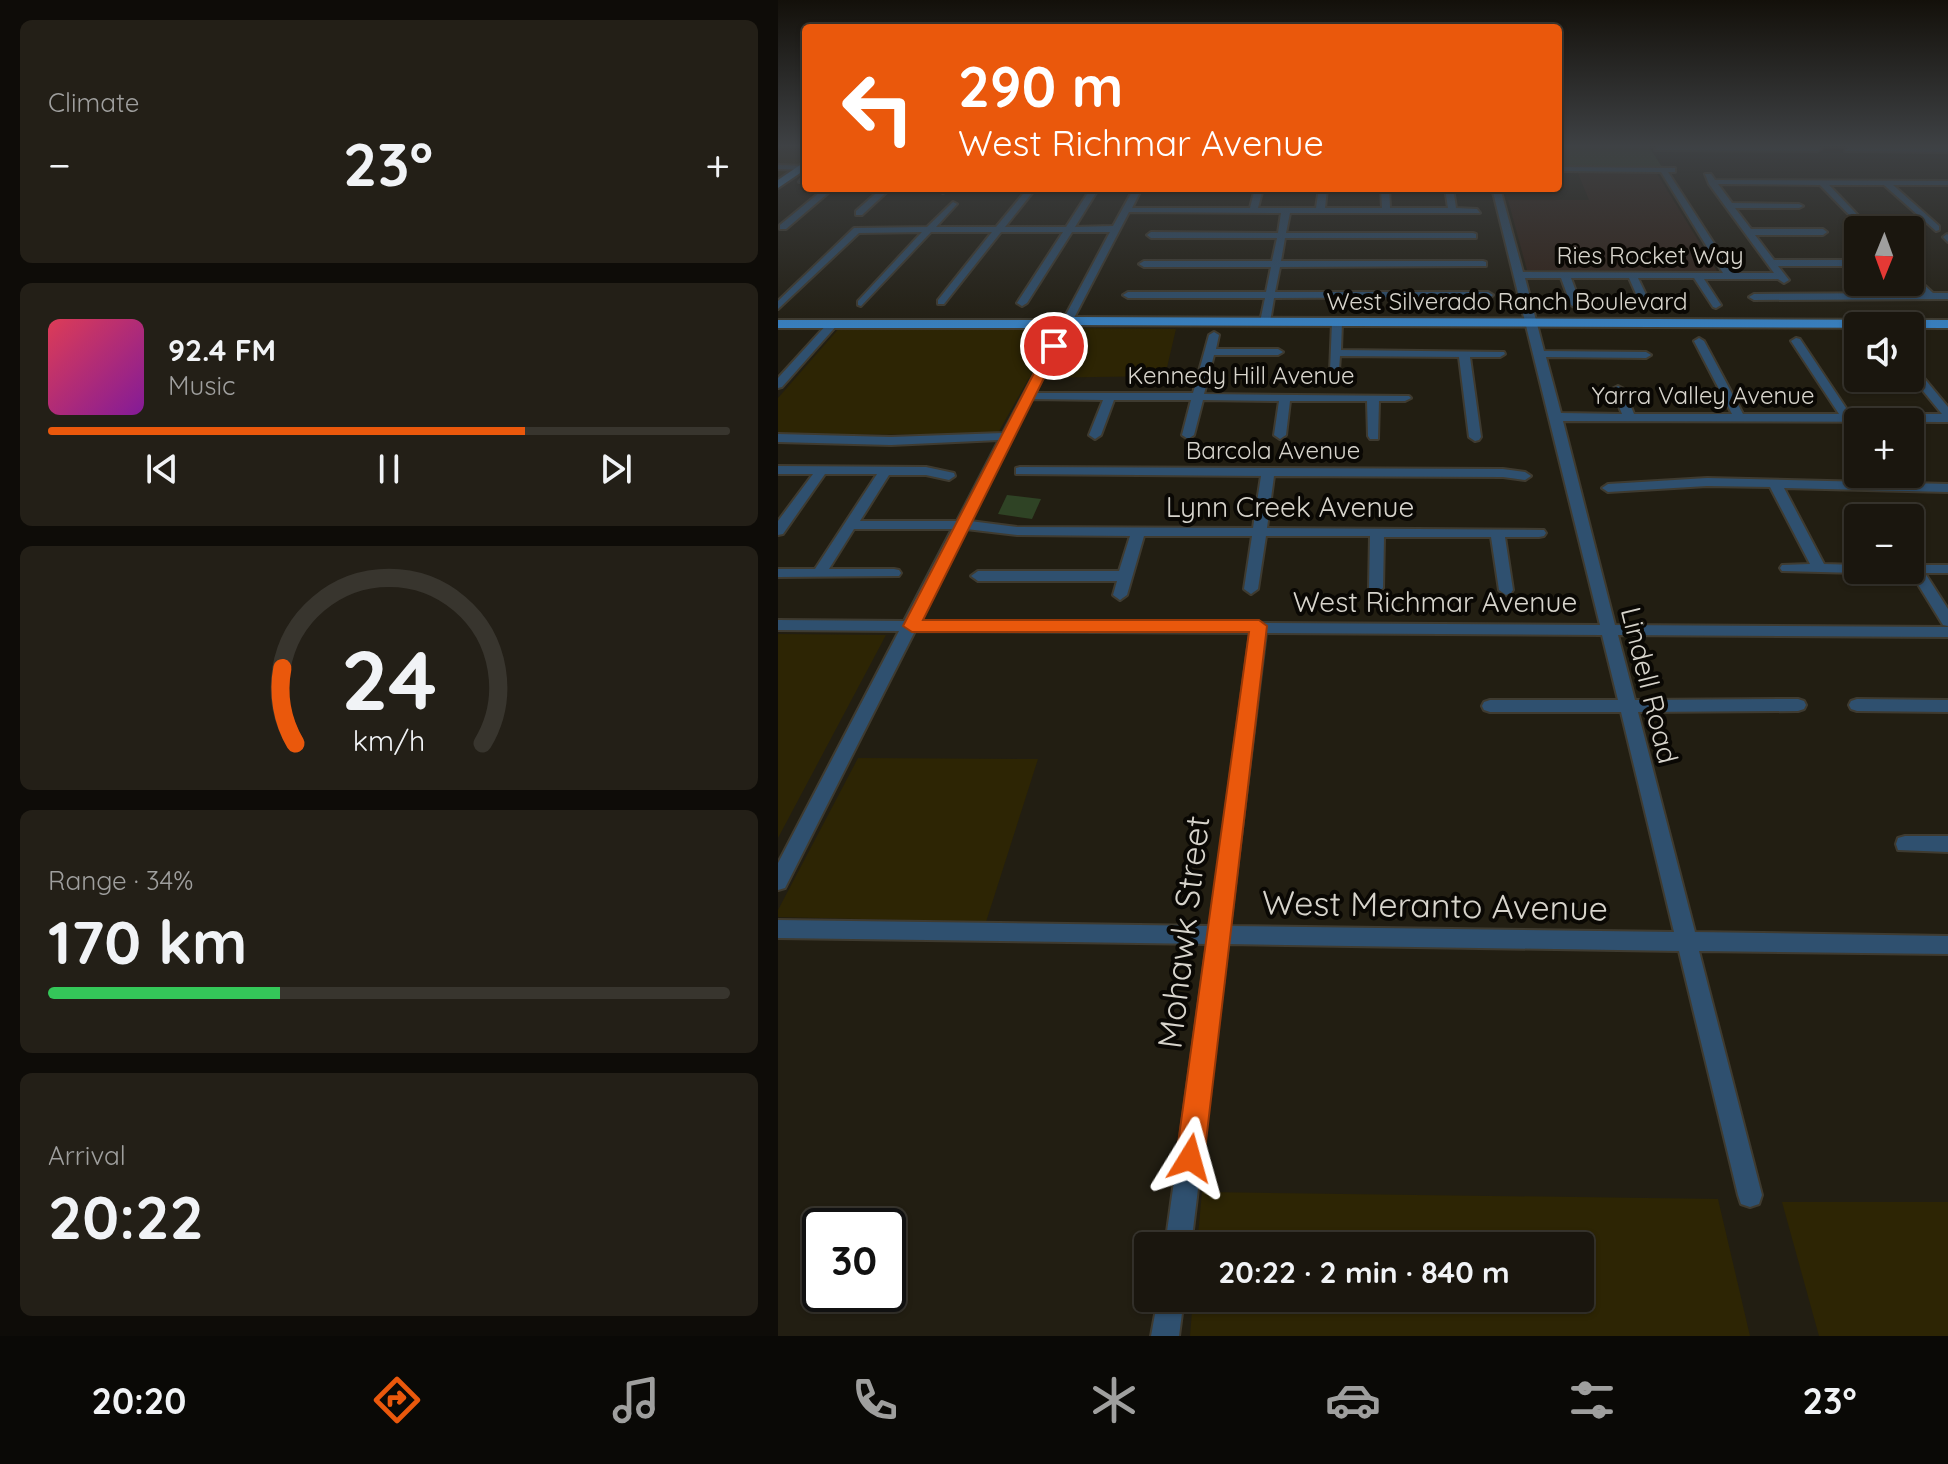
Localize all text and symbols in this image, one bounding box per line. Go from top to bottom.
text: 290 m [958,51,1123,121]
icon: left [826,56,930,160]
text: Climate [48,86,139,119]
text: West Richmar Avenue [958,120,1324,165]
text: 23° [343,126,433,201]
text: − [48,137,71,192]
text: + [705,137,730,192]
north arrow [1844,216,1924,296]
map controls [1844,216,1924,584]
street label: Ries Rocket Way [1556,240,1744,270]
street label: West Silverado Ranch Boulevard [1326,286,1688,316]
pin [1020,312,1088,380]
button: sound [1844,312,1924,392]
icon: arrive [1032,324,1076,368]
text: 92.4 FM [168,331,276,369]
street label: Kennedy Hill Avenue [1127,360,1355,390]
text: Music [168,369,236,402]
street label: Yarra Valley Avenue [1591,380,1815,410]
button: + [1844,408,1924,488]
street label: Barcola Avenue [1186,435,1360,465]
icon: previous [140,447,184,491]
icon: pause [367,447,411,491]
icon: next [594,447,638,491]
street label: Lynn Creek Avenue [1166,489,1414,524]
button: − [1844,504,1924,584]
street label: West Richmar Avenue [1293,584,1577,619]
street label: Lindell Road [1614,603,1686,767]
text: 24 [341,627,437,731]
text: km/h [353,722,425,758]
street label: Mohawk Street [1147,813,1219,1051]
text: Range · 34% [48,864,193,897]
street label: West Meranto Avenue [1262,880,1608,930]
text: 170 km [48,904,247,979]
position arrow [1148,1116,1232,1200]
text: Arrival [48,1139,126,1172]
text: 20:22 [48,1179,204,1254]
speed limit sign: 30 [802,1208,906,1312]
text: 20:22 · 2 min · 840 m [1218,1253,1510,1291]
icon: directions [369,1372,425,1428]
icon: music [608,1372,664,1428]
icon: phone [847,1372,903,1428]
icon: climate [1086,1372,1142,1428]
icon: car [1325,1372,1381,1428]
icon: filters [1564,1372,1620,1428]
text: 20:20 [91,1378,186,1423]
text: 23° [1803,1378,1857,1423]

